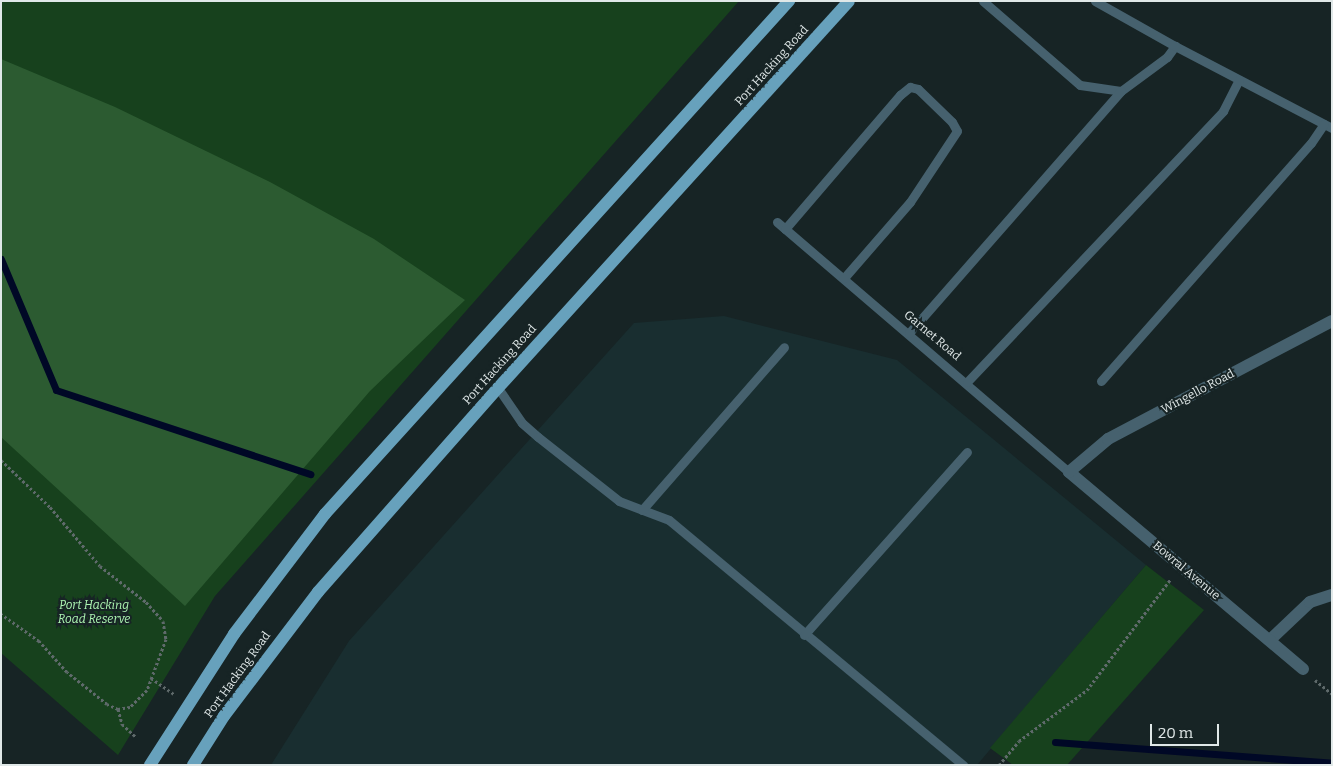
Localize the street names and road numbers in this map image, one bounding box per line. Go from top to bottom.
street label: Port Hacking Road [732,23,812,109]
street label: Garnet Road [901,308,963,364]
street label: Port Hacking Road [460,322,540,408]
street label: Wingello Road [1159,367,1237,417]
street label: Bowral Avenue [1149,539,1223,603]
street label: Port Hacking Road [202,629,274,721]

